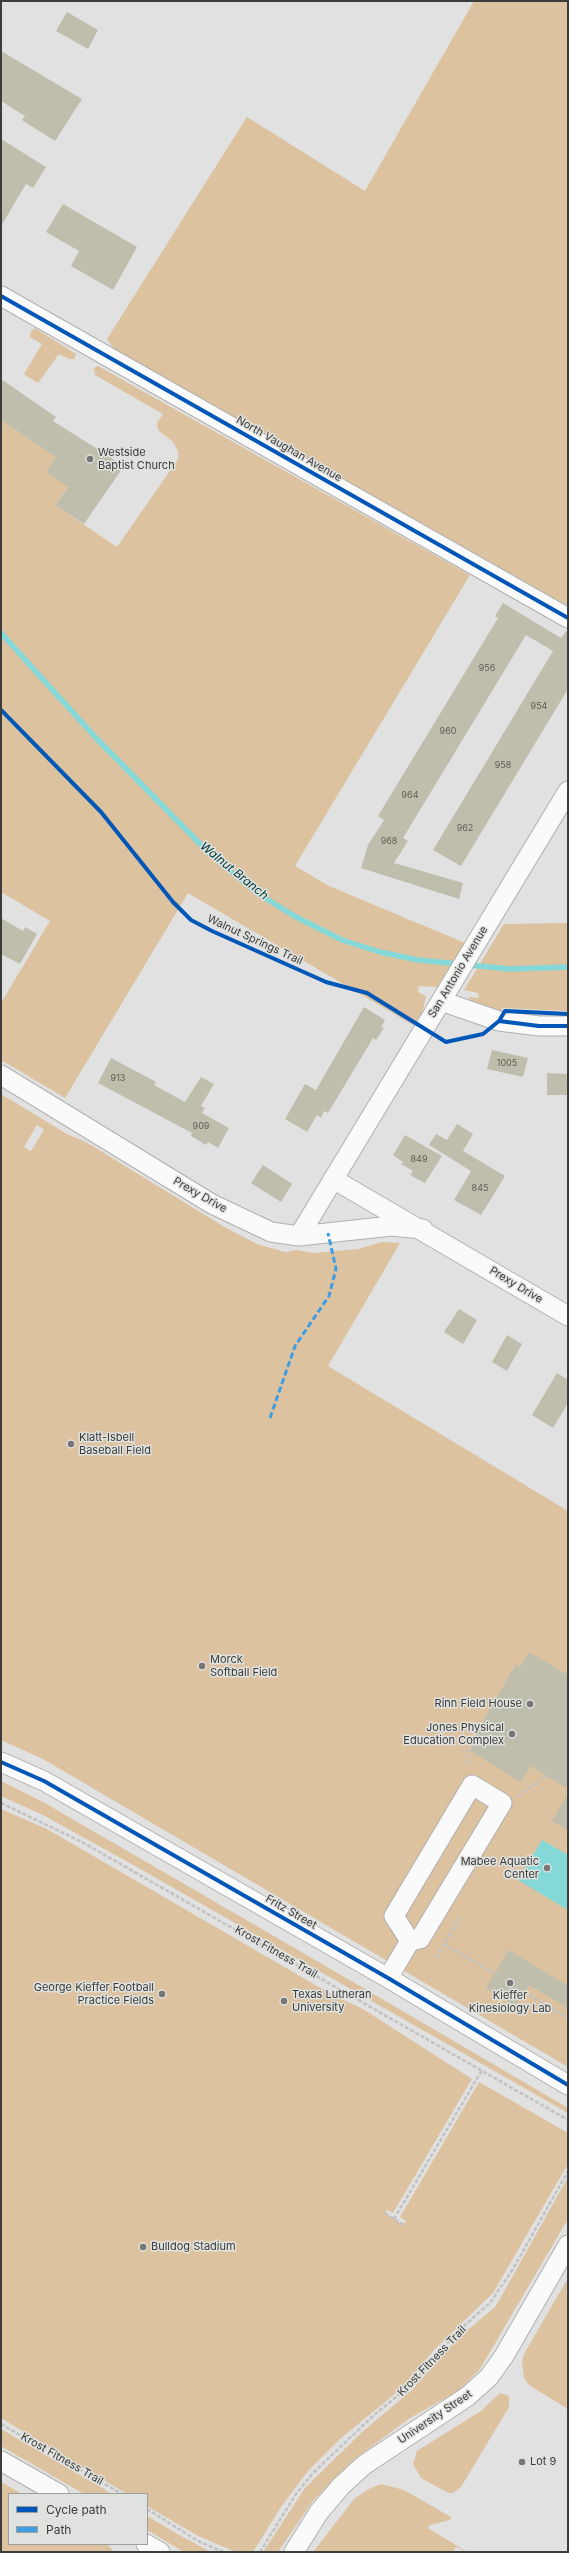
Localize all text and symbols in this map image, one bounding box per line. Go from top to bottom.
street label: North Vaughan Avenue [234,413,344,485]
place label: Westside Baptist Church [98,446,175,472]
marker: Westside Baptist Church [85,454,95,464]
house number: 956 [479,663,495,673]
house number: 954 [531,701,547,711]
house number: 960 [440,726,456,736]
house number: 958 [495,760,511,770]
house number: 964 [402,790,418,800]
house number: 962 [457,823,473,833]
house number: 968 [381,836,397,846]
water label: Walnut Branch [197,839,271,903]
street label: Walnut Springs Trail [205,912,305,968]
street label: San Antonio Avenue [425,924,491,1020]
house number: 1005 [497,1058,517,1068]
house number: 913 [111,1073,125,1083]
house number: 909 [193,1121,209,1131]
house number: 849 [411,1154,427,1164]
street label: Prexy Drive [171,1174,229,1216]
house number: 845 [472,1183,488,1193]
street label: Prexy Drive [487,1264,545,1306]
place label: Klatt-Isbell Baseball Field [79,1431,151,1457]
marker: Klatt-Isbell Baseball Field [66,1439,76,1449]
place label: Morck Softball Field [210,1653,277,1679]
marker: Morck Softball Field [197,1661,207,1671]
place label: Rinn Field House [435,1697,522,1711]
marker: Rinn Field House [525,1699,535,1709]
place label: Jones Physical Education Complex [403,1721,504,1747]
marker: Jones Physical Education Complex [507,1729,517,1739]
place label: Mabee Aquatic Center [461,1855,539,1881]
marker: Mabee Aquatic Center [542,1863,552,1873]
street label: Fritz Street [263,1892,319,1932]
street label: Krost Fitness Trail [232,1923,320,1981]
marker: Kieffer Kinesiology Lab [505,1978,515,1988]
place label: George Kieffer Football Practice Fields [34,1981,154,2007]
place label: Texas Lutheran University [292,1988,372,2014]
marker: George Kieffer Football Practice Fields [157,1989,167,1999]
place label: Kieffer Kinesiology Lab [469,1989,551,2015]
marker: Texas Lutheran University [279,1996,289,2006]
place label: Bulldog Stadium [151,2240,236,2254]
marker: Bulldog Stadium [138,2242,148,2252]
street label: Krost Fitness Trail [395,2323,469,2399]
street label: University Street [395,2387,475,2447]
street label: Krost Fitness Trail [18,2430,106,2488]
place label: Lot 9 [530,2455,556,2469]
marker: Lot 9 [517,2457,527,2467]
legend [8,2493,148,2545]
text: Cycle path [46,2502,107,2517]
text: Path [46,2522,71,2537]

